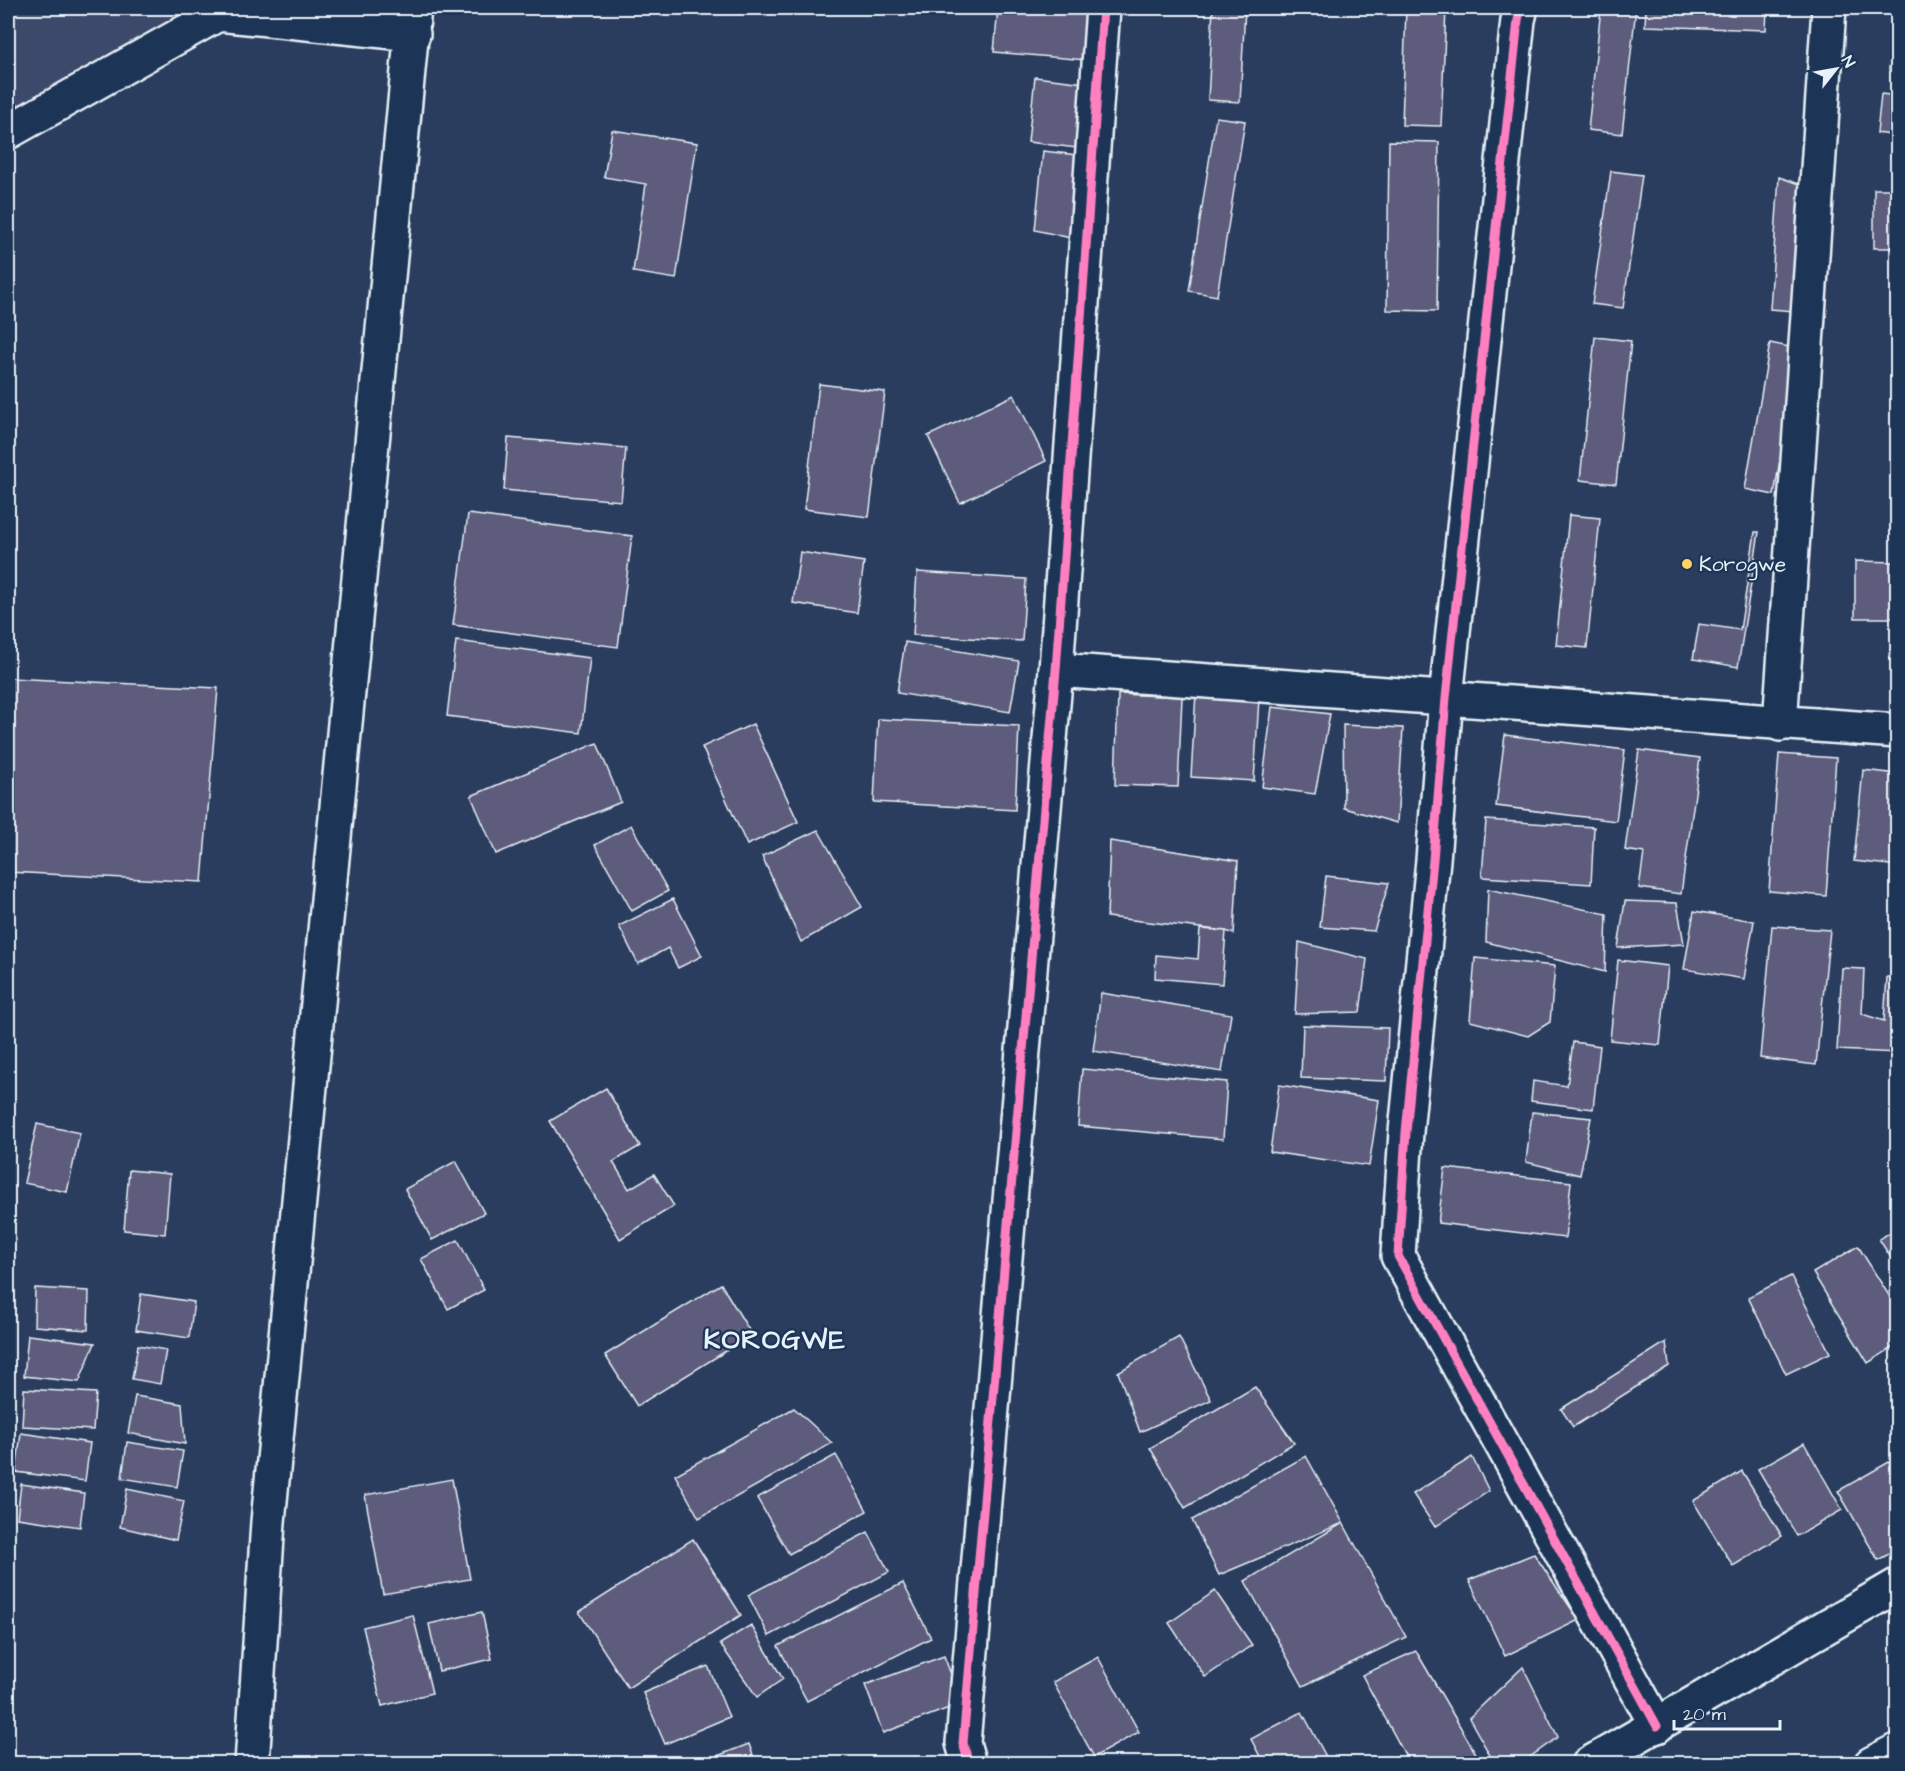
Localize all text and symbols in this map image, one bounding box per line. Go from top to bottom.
north arrow [1806,39,1866,99]
text: N [1836,52,1860,72]
place label: Korogwe [1699,550,1786,581]
marker: Korogwe [1680,557,1694,571]
district label: KOROGWE [704,1321,846,1359]
scale bar [1674,1693,1780,1731]
text: 20 m [1683,1702,1726,1727]

